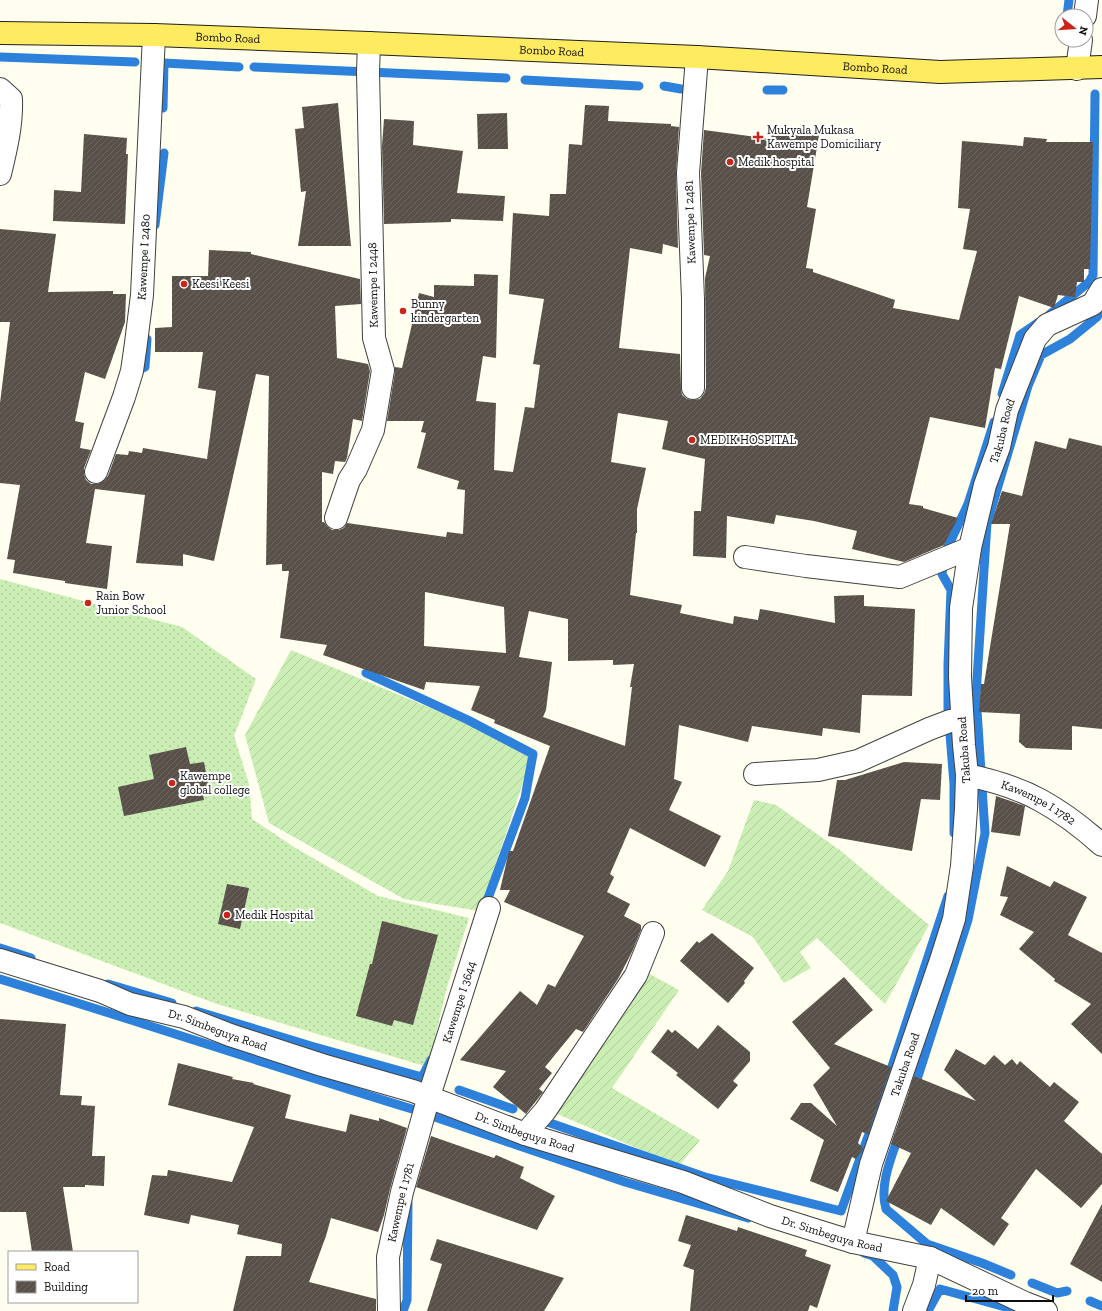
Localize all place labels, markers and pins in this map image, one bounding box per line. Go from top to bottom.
place label: Mukyala Mukasa Kawempe Domiciliary [767,123,882,151]
marker: Mukyala Mukasa Kawempe Domiciliary [752,131,764,143]
place label: Medik hospital [738,155,814,169]
marker: Medik hospital [725,157,735,167]
place label: Keesi Keesi [192,277,250,291]
marker: Keesi Keesi [179,279,189,289]
place label: Bunny kindergarten [411,297,479,325]
marker: Bunny kindergarten [398,306,408,316]
place label: MEDIK HOSPITAL [700,433,796,447]
marker: MEDIK HOSPITAL [687,435,697,445]
place label: Rain Bow Junior School [96,589,166,617]
marker: Rain Bow Junior School [83,598,93,608]
place label: Kawempe global college [180,769,250,797]
marker: Kawempe global college [167,778,177,788]
place label: Medik Hospital [235,908,313,922]
marker: Medik Hospital [222,910,232,920]

